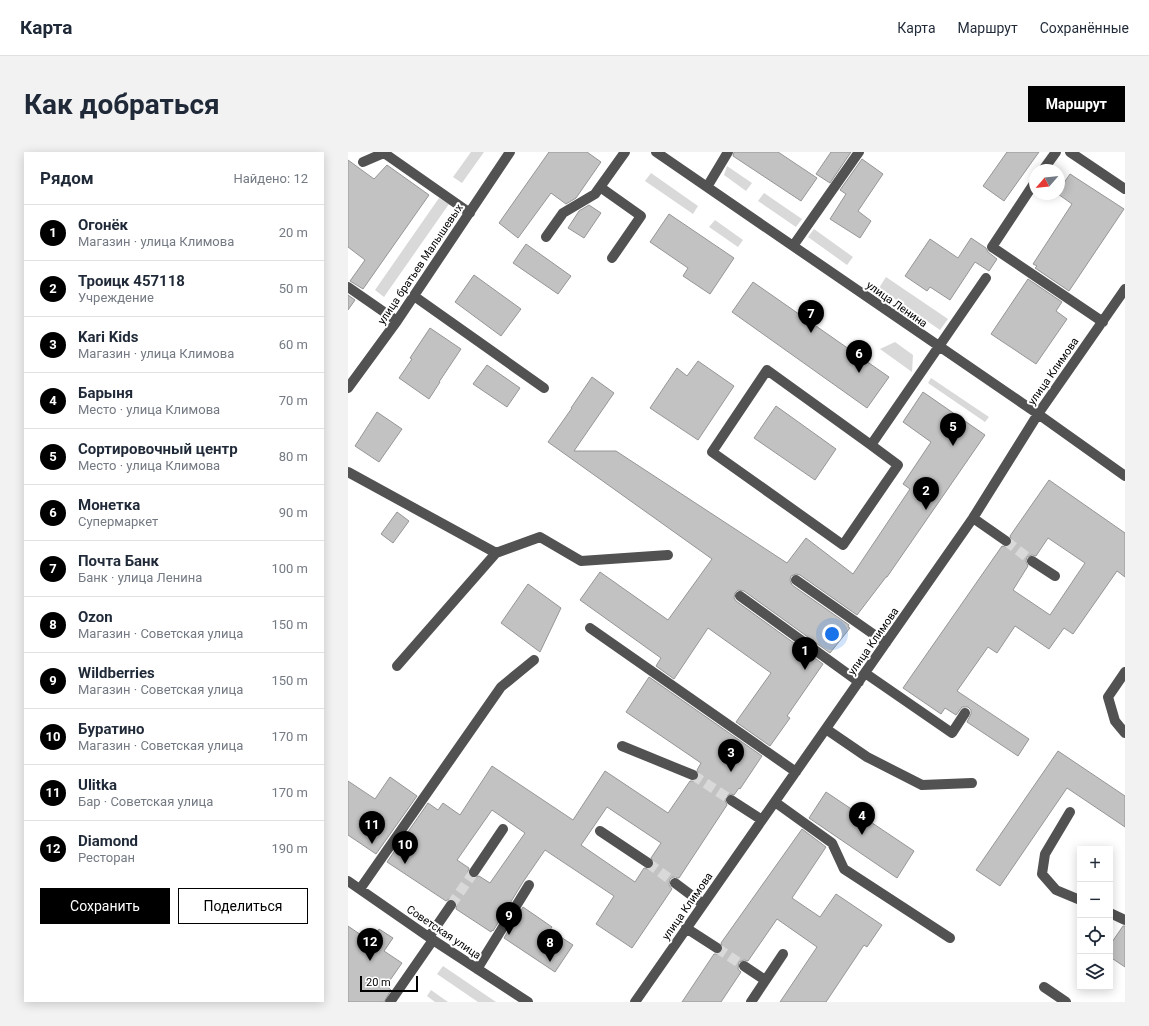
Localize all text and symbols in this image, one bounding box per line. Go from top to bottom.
text: Карта [20,16,72,39]
text: Карта [897,20,936,36]
text: Маршрут [958,20,1018,36]
text: Сохранённые [1040,20,1129,36]
button: Маршрут [1028,86,1125,122]
text: Как добраться [24,88,220,121]
north arrow [1029,164,1065,200]
text: Рядом [40,168,94,188]
text: Найдено: 12 [234,171,308,186]
street label: улица братьев Малышевых [375,201,466,327]
text: Огонёк [78,216,128,234]
text: 1 [49,225,57,240]
text: 20 m [279,225,308,240]
text: Магазин · улица Климова [78,234,234,249]
text: Троицк 457118 [78,272,185,290]
street label: улица Ленина [864,279,930,330]
text: 2 [49,281,57,296]
text: 50 m [279,281,308,296]
text: Учреждение [78,290,154,305]
pin: 7 [798,300,824,333]
text: Kari Kids [78,328,138,346]
street label: улица Климова [1025,335,1082,408]
text: 3 [49,337,57,352]
text: 60 m [279,337,308,352]
pin: 6 [846,340,872,373]
text: Магазин · улица Климова [78,346,234,361]
text: Барыня [78,384,133,402]
text: 4 [49,393,57,408]
text: 70 m [279,393,308,408]
text: Место · улица Климова [78,402,220,417]
pin: 5 [940,413,966,446]
text: Сортировочный центр [78,440,238,458]
text: 5 [49,449,57,464]
text: 80 m [279,449,308,464]
text: Место · улица Климова [78,458,220,473]
pin: 2 [913,477,939,510]
text: Монетка [78,496,140,514]
text: 6 [49,505,57,520]
text: 90 m [279,505,308,520]
text: Супермаркет [78,514,158,529]
text: Почта Банк [78,552,159,570]
text: 7 [49,561,57,576]
text: 100 m [271,561,308,576]
text: Банк · улица Ленина [78,570,202,585]
street label: улица Климова [845,605,902,678]
text: Ozon [78,608,113,626]
text: 8 [49,617,57,632]
text: 150 m [271,617,308,632]
your location [822,624,842,644]
text: Магазин · Советская улица [78,626,243,641]
pin: 1 [792,637,818,670]
text: Wildberries [78,664,155,682]
text: 9 [49,673,57,688]
text: 150 m [271,673,308,688]
text: Магазин · Советская улица [78,682,243,697]
text: Буратино [78,720,144,738]
text: 10 [46,729,60,744]
text: 170 m [271,729,308,744]
text: Магазин · Советская улица [78,738,243,753]
pin: 3 [718,739,744,772]
text: Ulitka [78,776,117,794]
text: 11 [46,785,60,800]
text: 170 m [271,785,308,800]
text: Бар · Советская улица [78,794,213,809]
pin: 4 [849,802,875,835]
pin: 11 [359,811,385,844]
pin: 10 [392,831,418,864]
text: Diamond [78,832,138,850]
text: 12 [46,841,60,856]
text: 190 m [271,841,308,856]
map controls [1077,846,1113,990]
button: + [1077,846,1113,882]
text: Ресторан [78,850,135,865]
street label: улица Климова [659,870,716,943]
button: − [1077,882,1113,918]
button: Сохранить [40,888,170,924]
button: Поделиться [178,888,308,924]
pin: 9 [496,902,522,935]
street label: Советская улица [404,903,483,962]
button: locate [1077,918,1113,954]
pin: 12 [357,928,383,961]
pin: 8 [537,929,563,962]
button: layers [1077,954,1113,990]
scale bar [360,974,418,993]
text: 20 m [366,976,391,989]

